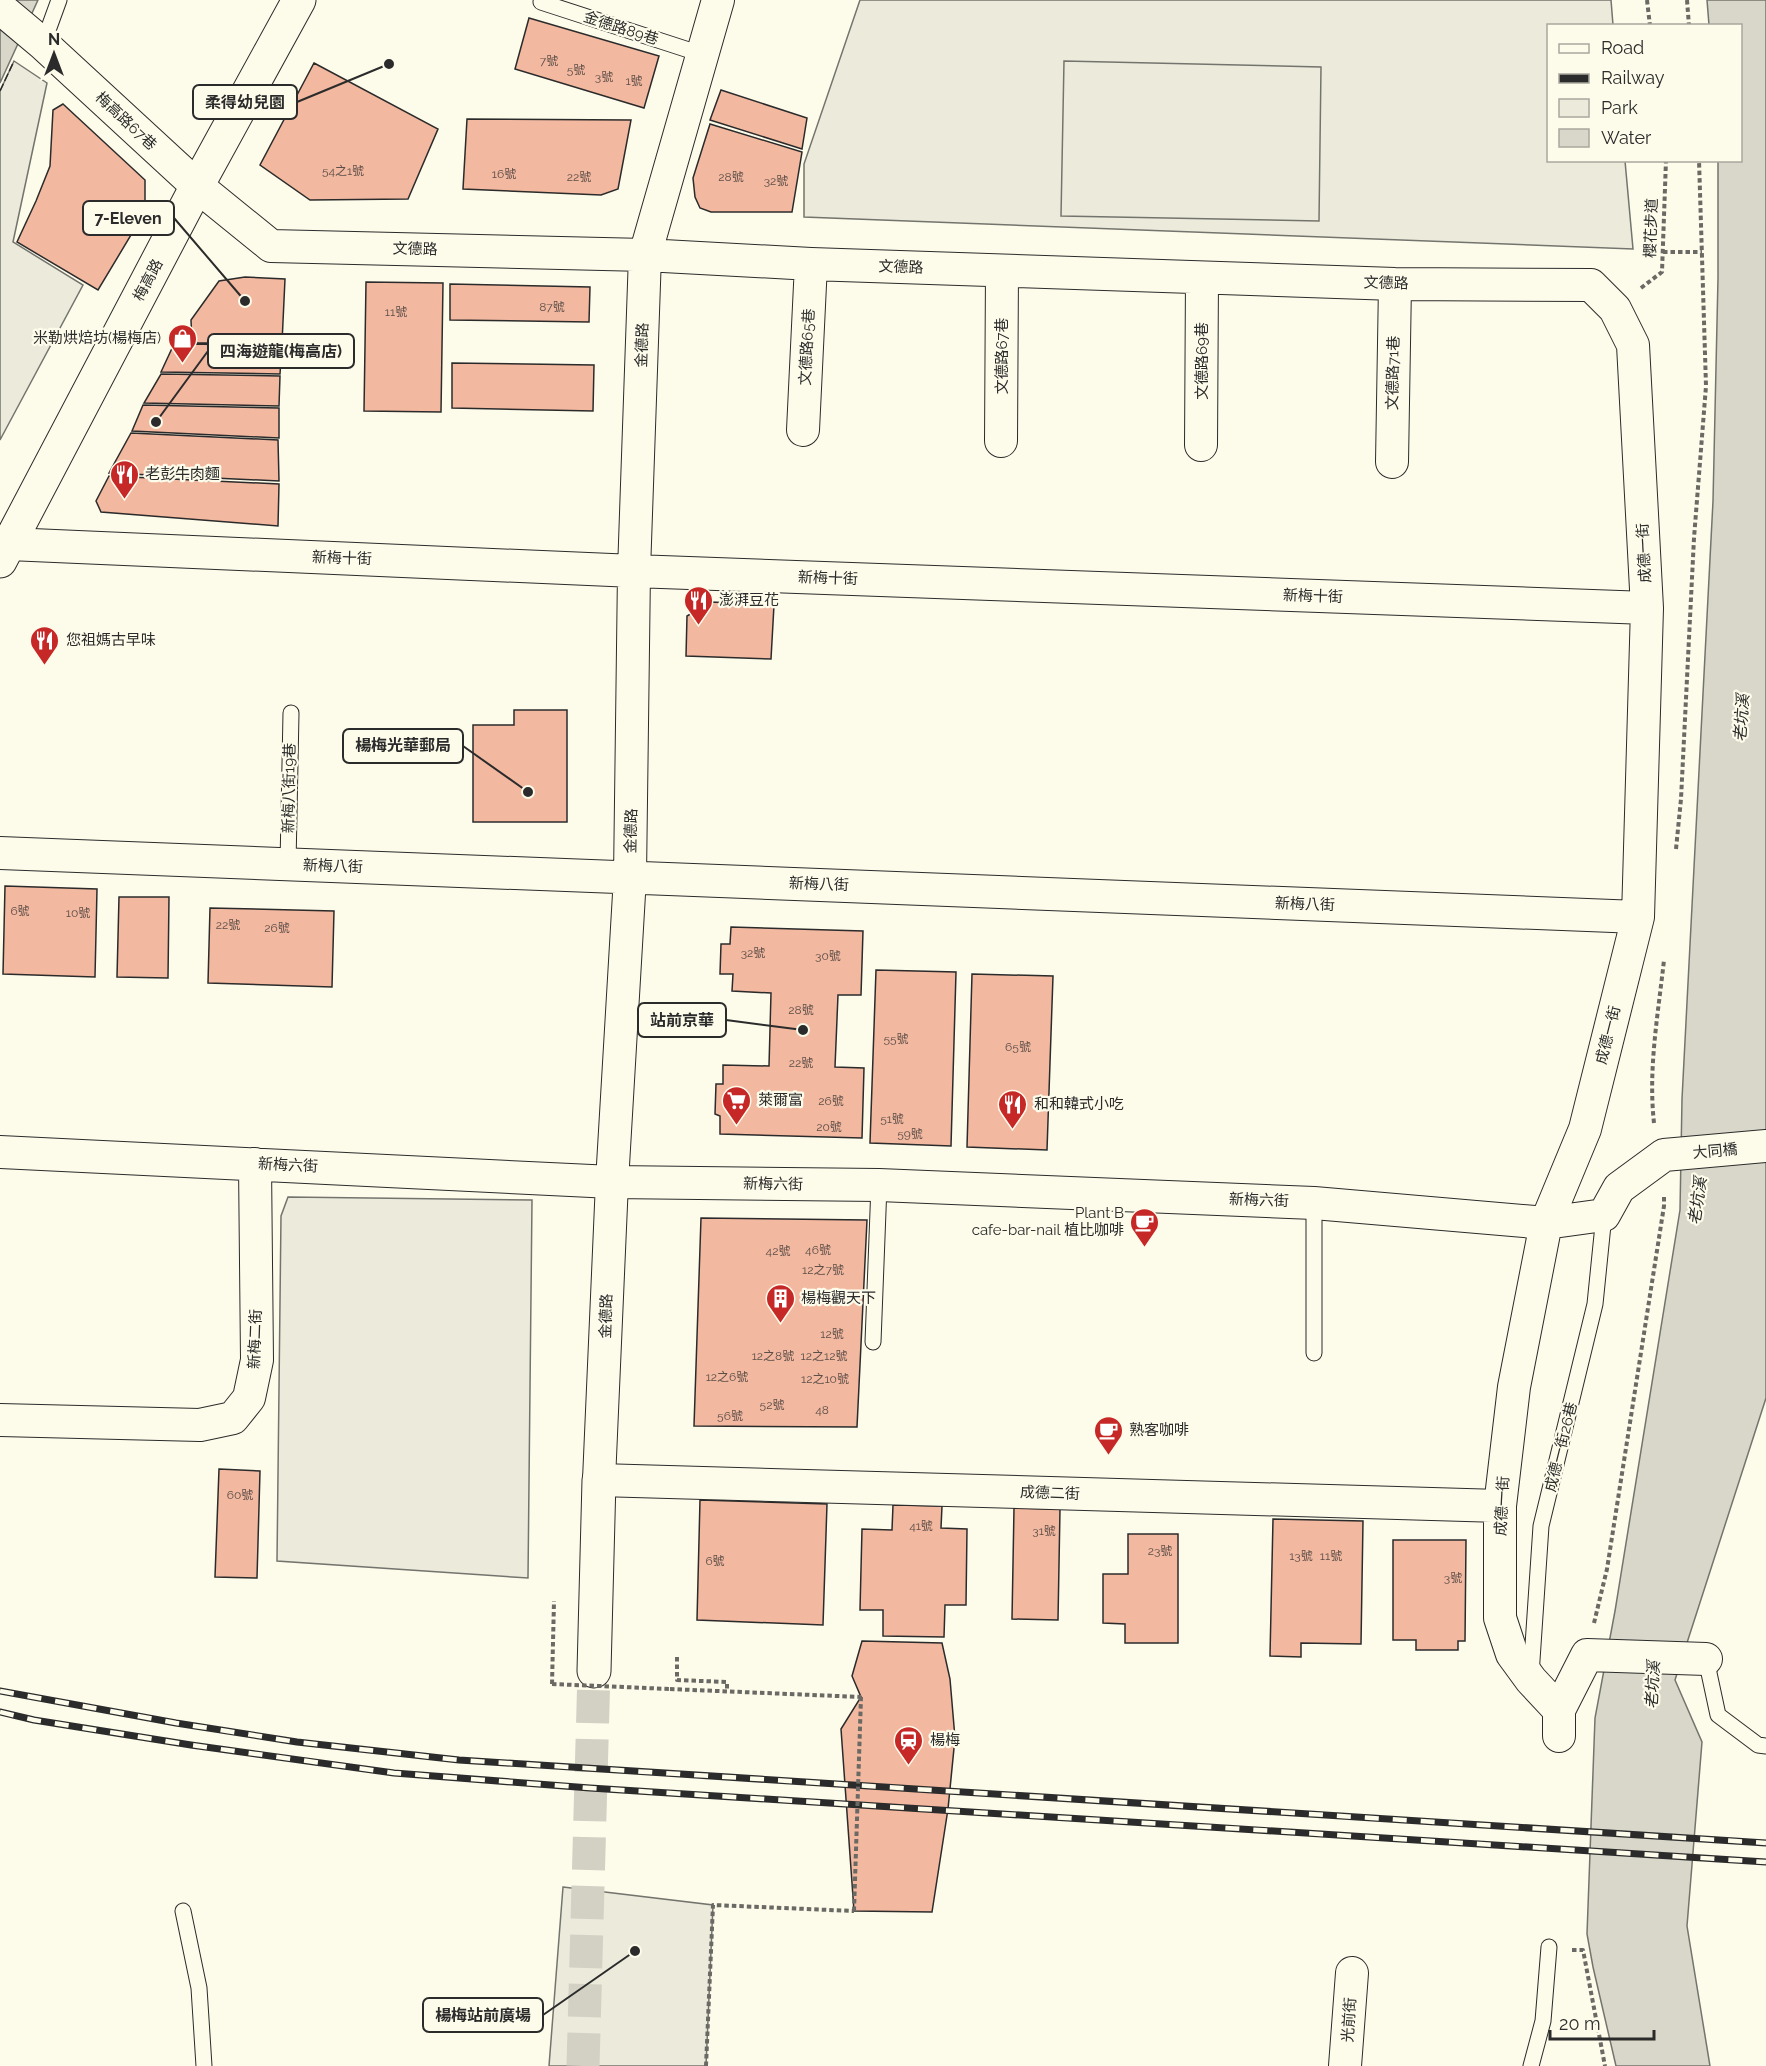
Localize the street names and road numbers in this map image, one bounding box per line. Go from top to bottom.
street label: 金德路89巷 [581,7,661,49]
street label: 梅高路67巷 [92,88,160,154]
street label: 櫻花步道 [1641,198,1661,258]
street label: 文德路 [392,240,438,258]
street label: 梅高路 [129,256,167,304]
street label: 文德路 [878,257,924,277]
street label: 文德路 [1363,274,1409,292]
street label: 文德路65巷 [796,308,818,386]
street label: 文德路67巷 [993,317,1011,395]
street label: 金德路 [632,322,652,368]
street label: 文德路69巷 [1193,322,1211,400]
street label: 文德路71巷 [1383,336,1403,410]
street label: 成德一街 [1633,523,1655,583]
street label: 新梅十街 [312,548,372,568]
street label: 新梅十街 [798,568,858,588]
street label: 新梅十街 [1283,586,1343,606]
street label: 新梅八街19巷 [279,743,299,833]
street label: 金德路 [622,808,640,854]
street label: 新梅八街 [303,856,363,876]
street label: 新梅八街 [789,874,849,894]
street label: 新梅八街 [1275,894,1335,914]
street label: 成德一街 [1592,1004,1624,1066]
street label: 大同橋 [1692,1140,1738,1162]
street label: 新梅六街 [258,1154,318,1176]
street label: 新梅六街 [743,1174,803,1194]
street label: 新梅六街 [1229,1190,1289,1210]
street label: 金德路 [596,1293,616,1339]
street label: 新梅二街 [245,1309,265,1369]
street label: 成德一街26巷 [1541,1400,1581,1494]
street label: 成德一街 [1491,1476,1513,1536]
street label: 成德二街 [1020,1483,1080,1503]
street label: 光前街 [1338,1997,1360,2043]

